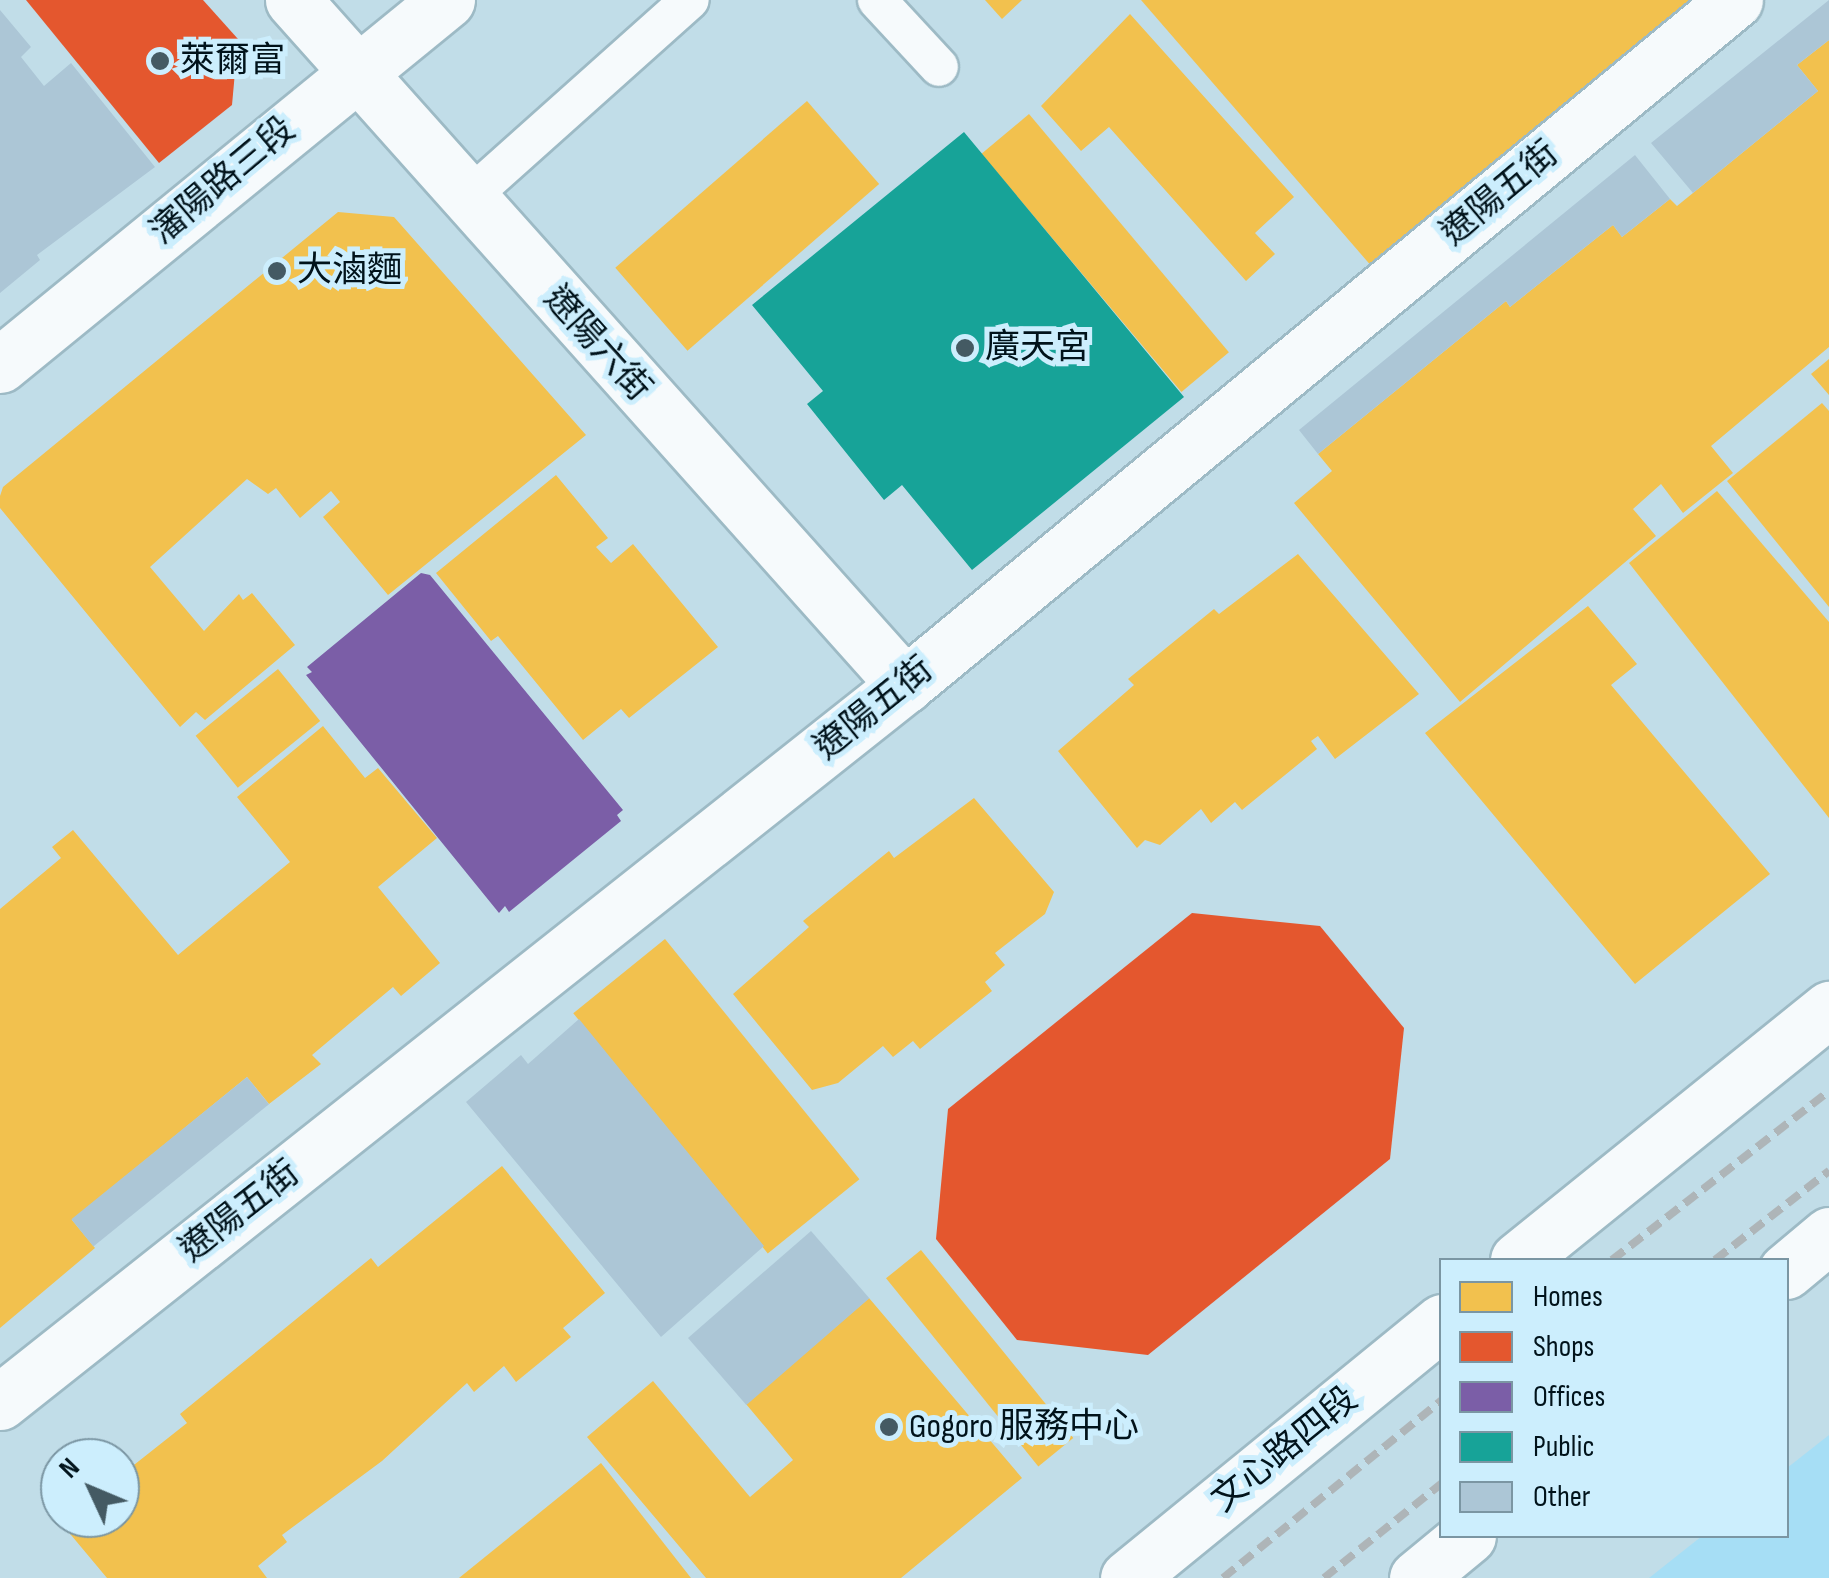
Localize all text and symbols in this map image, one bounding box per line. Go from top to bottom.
place label: 萊爾富 [180,40,285,82]
marker: 萊爾富 [149,50,171,72]
street label: 瀋陽路三段 [142,109,304,253]
street label: 遼陽五街 [1433,133,1567,255]
place label: 大滷麵 [297,250,402,292]
marker: 大滷麵 [266,260,288,282]
street label: 遼陽六街 [535,278,659,410]
place label: 廣天宮 [985,327,1090,369]
marker: 廣天宮 [954,337,976,359]
street label: 遼陽五街 [806,649,942,769]
street label: 遼陽五街 [172,1152,308,1272]
legend [1439,1258,1789,1538]
text: Homes [1533,1279,1603,1315]
text: Shops [1533,1329,1594,1365]
street label: 文心路四段 [1204,1379,1366,1521]
text: Offices [1533,1379,1605,1415]
place label: Gogoro 服務中心 [909,1406,1139,1448]
marker: Gogoro 服務中心 [878,1416,900,1438]
text: Public [1533,1429,1594,1465]
north arrow [40,1438,140,1538]
text: N [52,1451,87,1485]
text: Other [1533,1479,1590,1515]

